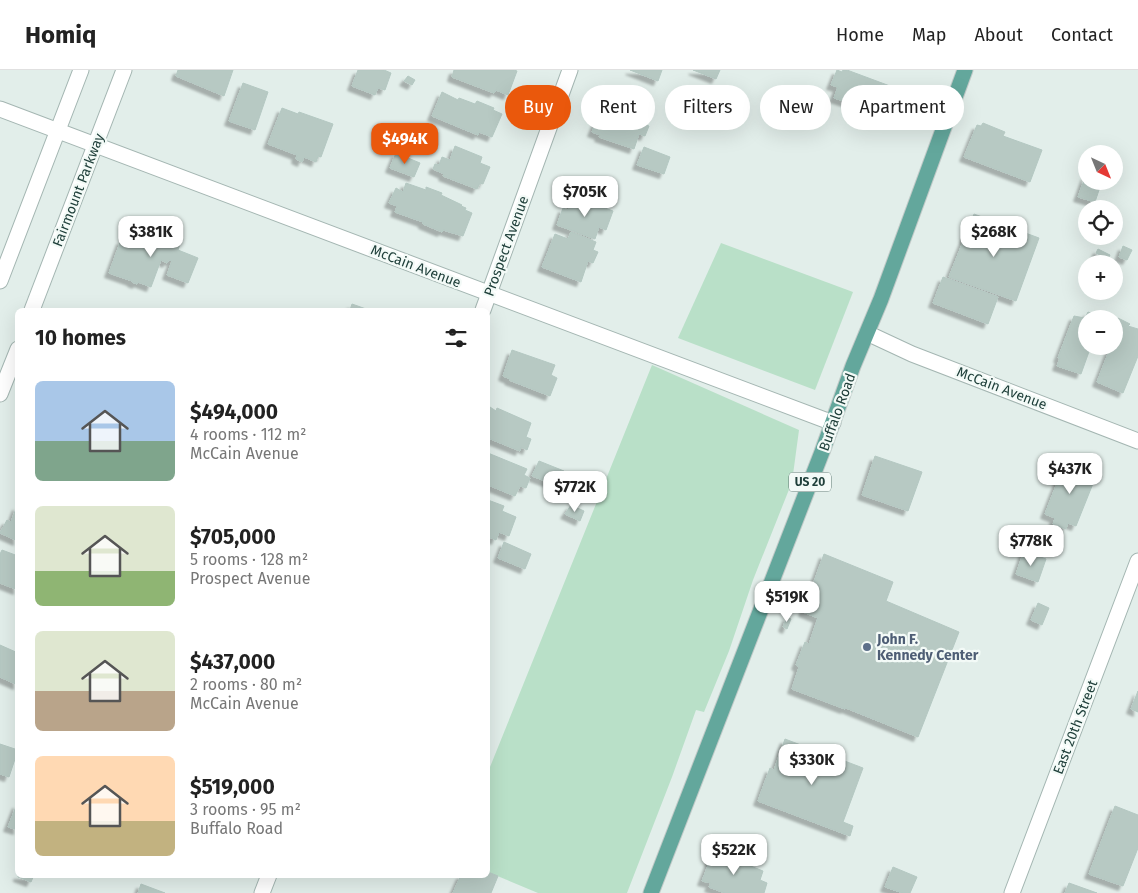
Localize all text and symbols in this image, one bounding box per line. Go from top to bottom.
text: Homiq [25,21,96,49]
text: Home [836,24,884,46]
text: Map [912,24,946,46]
text: About [974,24,1023,46]
text: Contact [1051,24,1113,46]
chip: Buy [505,85,571,130]
chip: Rent [581,85,655,130]
chip: Filters [665,85,750,130]
chip: New [760,85,831,130]
chip: Apartment [841,85,964,130]
pin: $494K [370,122,440,165]
text: $494K [382,129,428,148]
street label: Fairmount Parkway [49,131,108,249]
north arrow [1078,145,1122,190]
map controls [1078,145,1123,355]
pin: $705K [550,176,620,218]
text: $705K [563,182,607,201]
street label: Prospect Avenue [480,194,532,299]
button: locate [1078,200,1123,245]
pin: $381K [116,216,186,258]
pin: $268K [959,216,1029,258]
text: $381K [129,222,173,241]
text: $268K [971,222,1017,241]
street label: McCain Avenue [368,241,463,291]
button: + [1078,255,1123,300]
button: − [1078,310,1123,355]
icon: filters [442,324,470,352]
text: 10 homes [35,325,126,351]
street label: McCain Avenue [954,363,1049,413]
street label: Buffalo Road [816,371,859,453]
text: $494,000 [190,399,278,425]
icon: home [75,401,135,461]
text: 4 rooms · 112 m² [190,425,306,444]
text: McCain Avenue [190,444,299,463]
pin: $437K [1035,452,1105,495]
text: $437K [1048,459,1092,478]
pin: $772K [540,470,610,513]
road number: US 20 [789,472,831,492]
text: $772K [554,477,596,496]
text: $705,000 [190,524,276,550]
pin: $778K [996,524,1066,567]
icon: home [75,526,135,586]
text: $778K [1010,531,1052,550]
text: 5 rooms · 128 m² [190,550,308,569]
text: Prospect Avenue [190,569,310,588]
pin: $519K [752,580,822,623]
text: $519K [766,587,808,606]
place label: John F. Kennedy Center [876,631,979,664]
marker: John F. Kennedy Center [861,641,873,653]
text: $437,000 [190,649,275,675]
icon: home [75,651,135,711]
text: 2 rooms · 80 m² [190,675,302,694]
street label: East 20th Street [1050,677,1102,777]
text: McCain Avenue [190,694,299,713]
pin: $330K [777,744,847,786]
text: $330K [790,750,834,769]
text: $519,000 [190,774,275,800]
icon: home [75,776,135,836]
text: 3 rooms · 95 m² [190,800,301,819]
text: Buffalo Road [190,819,283,838]
pin: $522K [699,834,769,876]
text: $522K [712,840,756,859]

